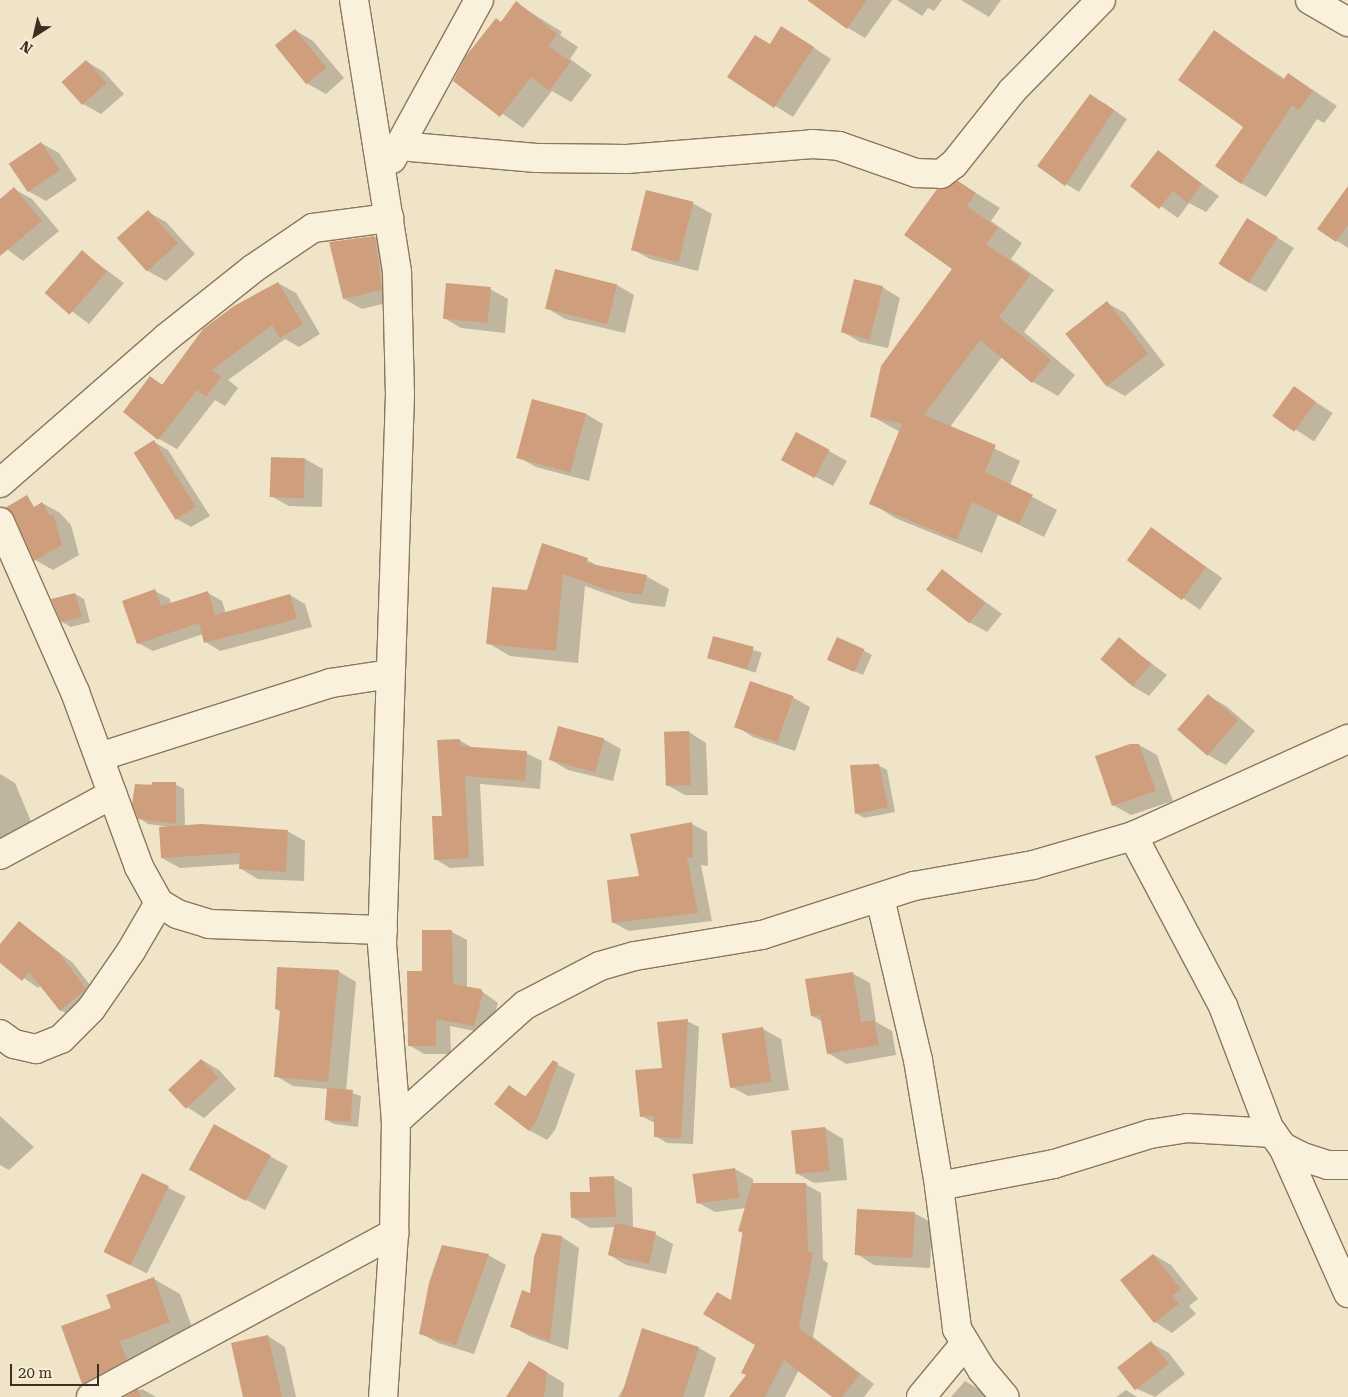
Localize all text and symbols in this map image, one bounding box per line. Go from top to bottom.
north arrow [10,10,60,60]
text: N [17,38,35,57]
scale bar [12,1354,101,1386]
text: 20 m [18,1364,52,1382]

